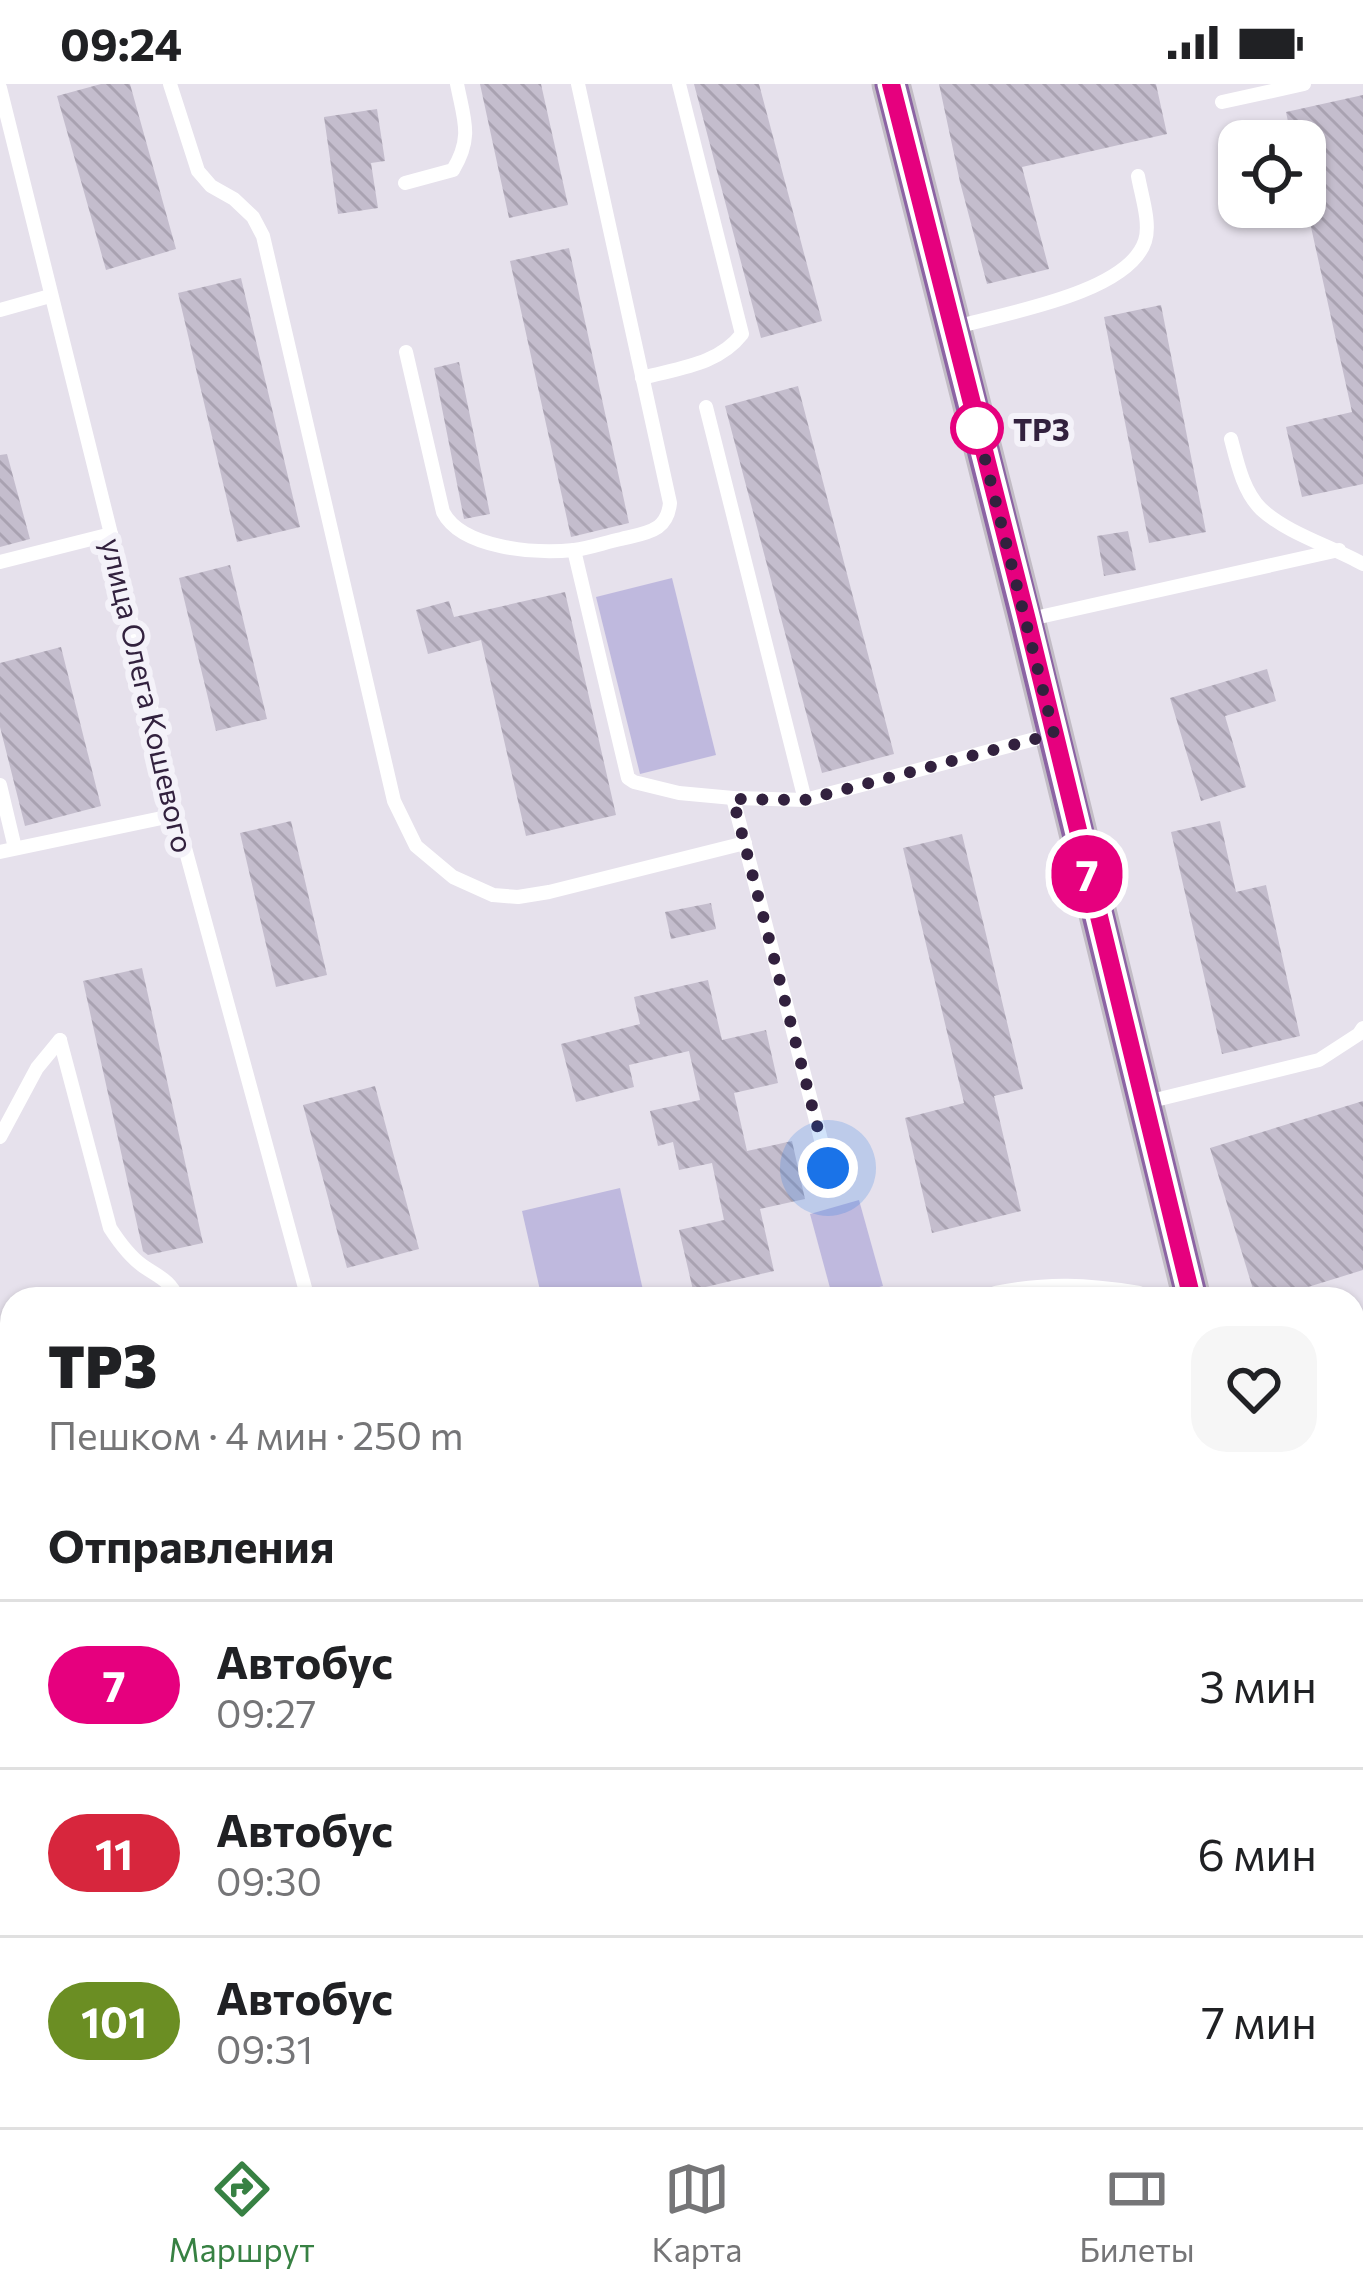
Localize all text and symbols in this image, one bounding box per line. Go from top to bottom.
text: 09:24 [60,15,182,70]
map controls [1218,120,1326,228]
button: locate [1218,120,1326,228]
marker: ТРЗ [952,403,1002,453]
place label: ТРЗ [1013,410,1070,447]
street label: улица Олега Кошевого [95,534,203,856]
line badge: 7 [1048,835,1126,913]
text: 7 [1075,848,1099,900]
your location [798,1138,858,1198]
button: heart [1191,1326,1317,1452]
text: ТРЗ [48,1330,157,1400]
text: Пешком · 4 мин · 250 m [48,1410,464,1458]
text: Отправления [48,1517,335,1572]
text: Автобус [216,1633,393,1688]
text: 3 мин [1199,1657,1317,1712]
text: 7 [102,1659,126,1711]
text: 09:27 [216,1688,316,1736]
text: Автобус [216,1801,393,1856]
text: 6 мин [1198,1825,1317,1880]
text: 11 [95,1827,133,1879]
text: 09:30 [216,1856,322,1904]
text: Автобус [216,1969,393,2024]
text: 7 мин [1201,1993,1317,2048]
text: 101 [81,1995,147,2047]
text: 09:31 [216,2024,313,2072]
tab: Маршрут [168,2156,315,2269]
tab: Карта [652,2156,742,2269]
tab: Билеты [1079,2156,1195,2269]

